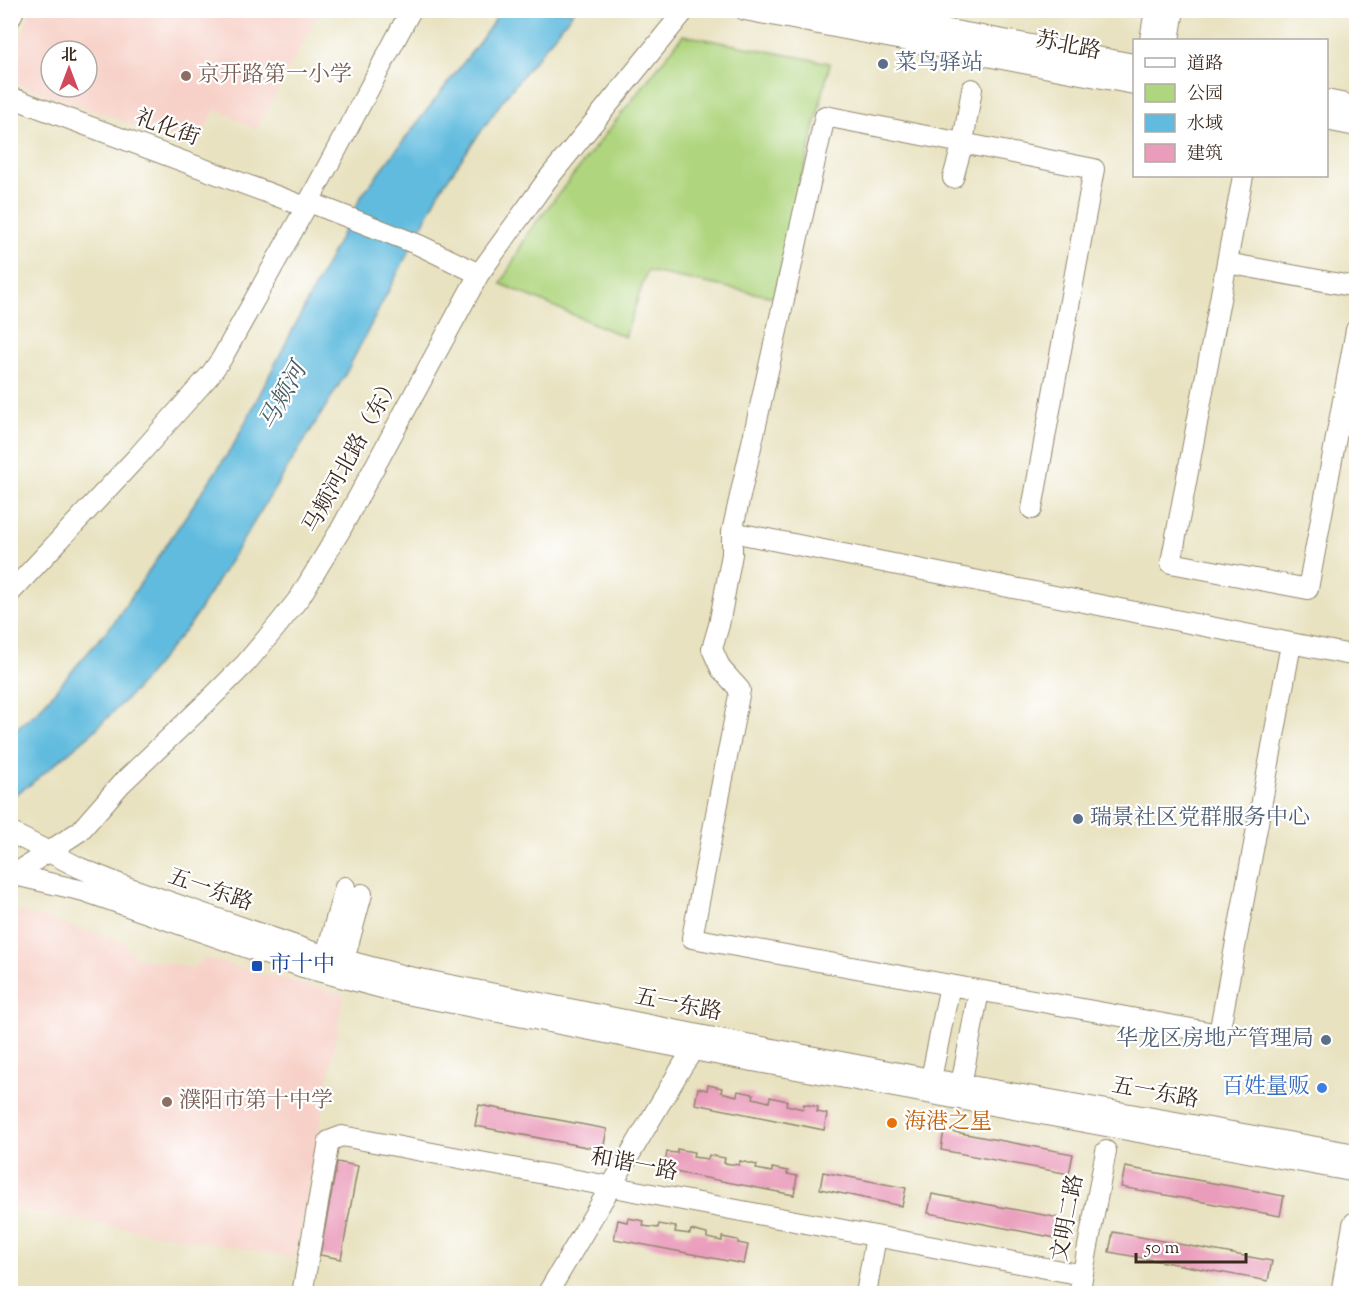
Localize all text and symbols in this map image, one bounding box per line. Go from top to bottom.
street label: 苏北路 [1033,25,1103,69]
north arrow [39,39,99,99]
legend [1133,39,1328,177]
text: 北 [61,45,77,68]
place label: 菜鸟驿站 [895,48,983,80]
text: 道路 [1187,52,1223,78]
marker: 菜鸟驿站 [876,57,890,71]
place label: 京开路第一小学 [198,60,352,92]
marker: 京开路第一小学 [179,69,193,83]
text: 公园 [1187,82,1223,108]
street label: 礼化街 [131,103,203,155]
text: 水域 [1187,112,1223,138]
text: 建筑 [1187,142,1223,168]
water label: 马颊河 [252,354,318,437]
street label: 马颊河北路（东） [296,370,410,540]
place label: 瑞景社区党群服务中心 [1090,803,1310,835]
marker: 瑞景社区党群服务中心 [1071,812,1085,826]
street label: 五一东路 [163,862,257,920]
place label: 市十中 [269,950,335,982]
marker: 市十中 [250,959,264,973]
street label: 五一东路 [632,982,724,1030]
place label: 华龙区房地产管理局 [1116,1024,1314,1056]
marker: 华龙区房地产管理局 [1319,1033,1333,1047]
street label: 五一东路 [1109,1071,1201,1117]
place label: 百姓量贩 [1222,1072,1310,1104]
marker: 百姓量贩 [1315,1081,1329,1095]
place label: 濮阳市第十中学 [179,1086,333,1118]
marker: 濮阳市第十中学 [160,1095,174,1109]
place label: 海港之星 [904,1107,992,1139]
marker: 海港之星 [885,1116,899,1130]
street label: 和谐一路 [588,1142,680,1190]
street label: 文明二路 [1045,1172,1093,1264]
scale bar [1136,1226,1246,1264]
text: 50 m [1144,1236,1180,1262]

